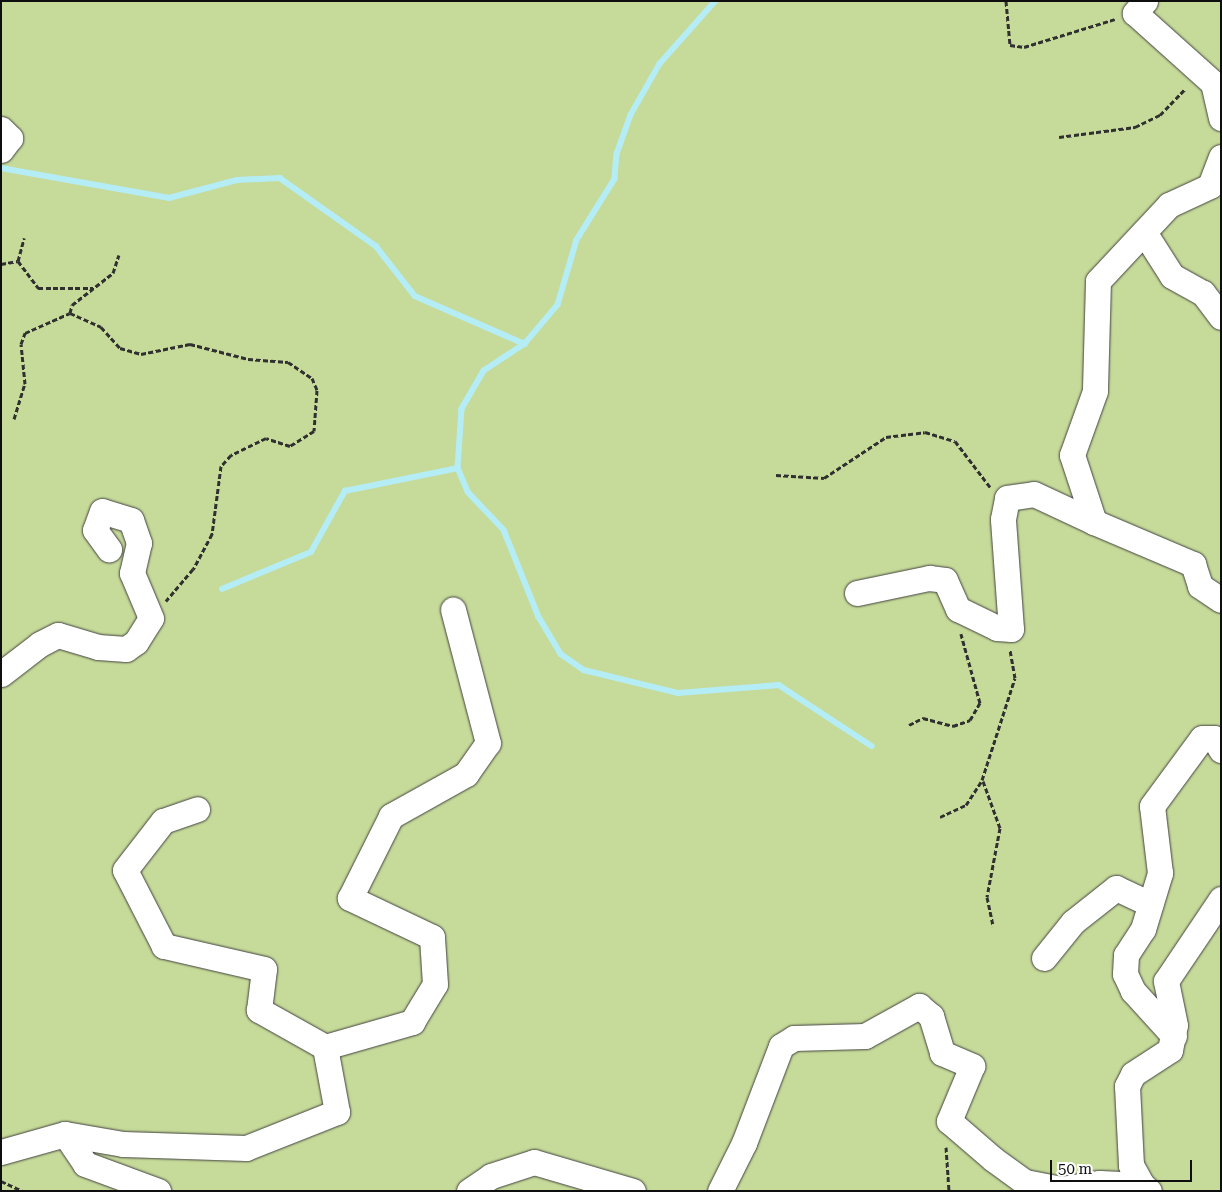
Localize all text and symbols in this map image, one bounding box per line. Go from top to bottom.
scale bar [1052,1150,1194,1182]
text: 50 m [1058,1160,1092,1178]

